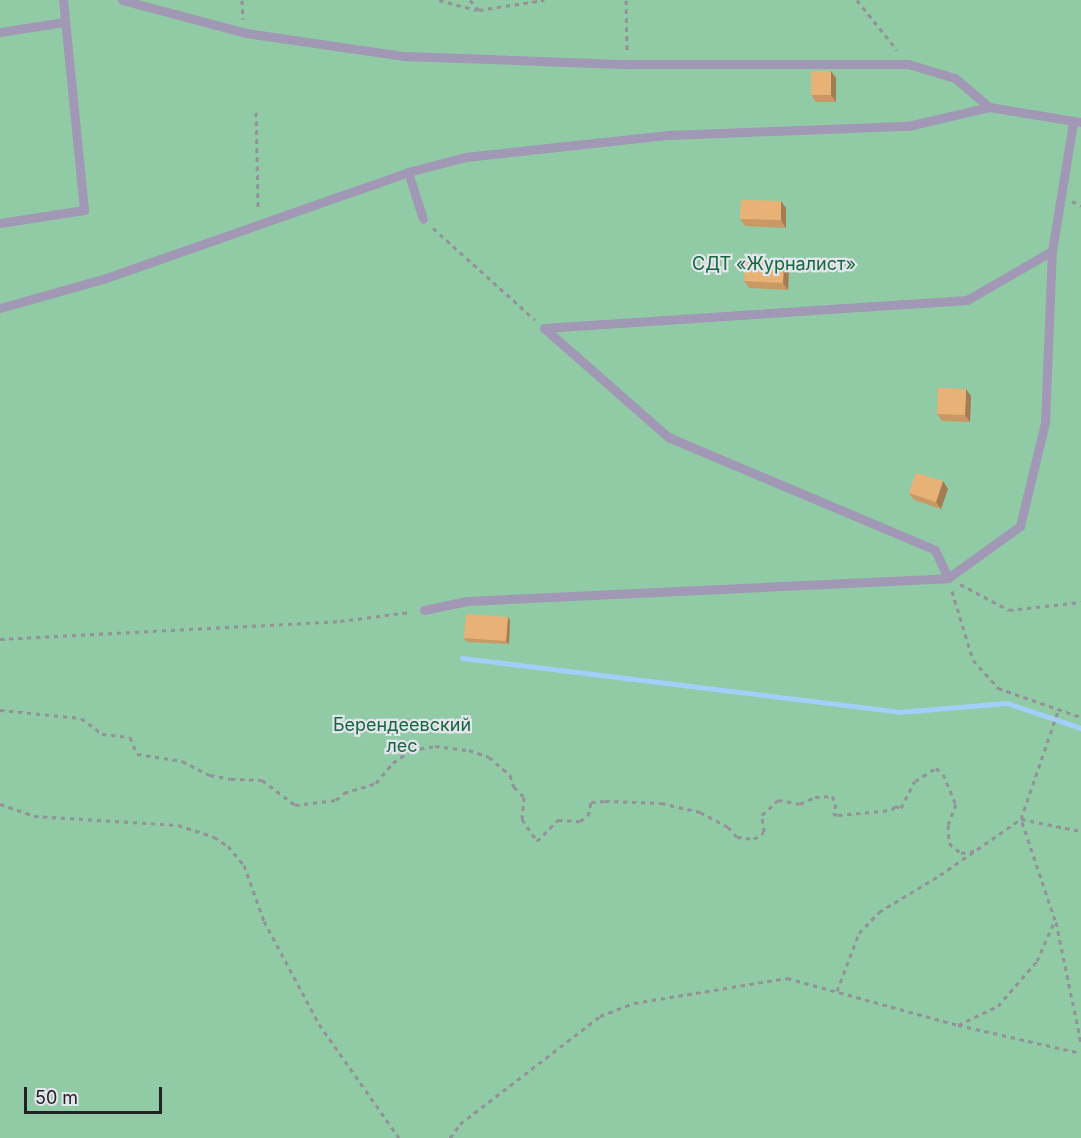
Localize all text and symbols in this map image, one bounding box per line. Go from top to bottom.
park label: СДТ «Журналист» [692,253,856,275]
park label: Берендеевский лес [333,715,471,758]
scale bar [27,1075,165,1113]
text: 50 m [35,1087,78,1108]

